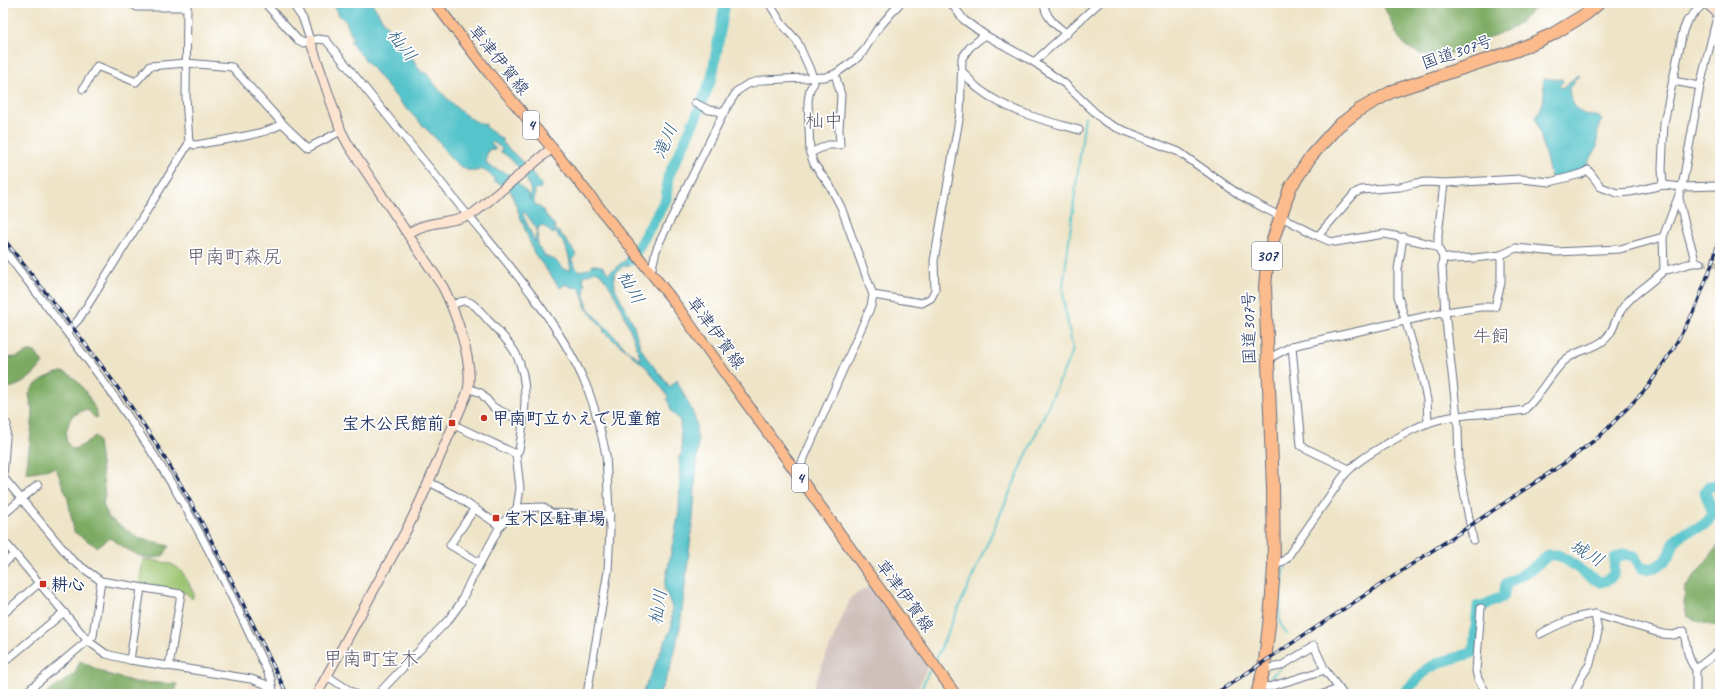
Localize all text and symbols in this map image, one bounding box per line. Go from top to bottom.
street label: 草津伊賀線 [464,20,534,100]
water label: 杣川 [382,24,422,66]
street label: 国道307号 [1419,30,1495,74]
district label: 杣中 [805,109,843,133]
road number: 4 [523,111,539,139]
water label: 滝川 [648,120,682,162]
road number: 307 [1252,242,1282,270]
district label: 甲南町森尻 [186,245,282,269]
water label: 杣川 [613,266,649,308]
street label: 国道307号 [1238,291,1260,365]
street label: 草津伊賀線 [683,292,749,374]
district label: 牛飼 [1473,325,1509,347]
place label: 甲南町立かえで児童館 [492,408,661,429]
place label: 宝木公民館前 [342,413,444,434]
marker: 甲南町立かえで児童館 [479,413,489,423]
marker: 宝木公民館前 [447,418,457,428]
road number: 4 [792,464,808,492]
place label: 宝木区駐車場 [504,508,606,529]
marker: 宝木区駐車場 [491,513,501,523]
water label: 城川 [1566,534,1608,572]
street label: 草津伊賀線 [872,555,938,637]
place label: 耕心 [51,574,85,595]
marker: 耕心 [38,579,48,589]
water label: 杣川 [644,588,672,626]
district label: 甲南町宝木 [323,647,419,671]

